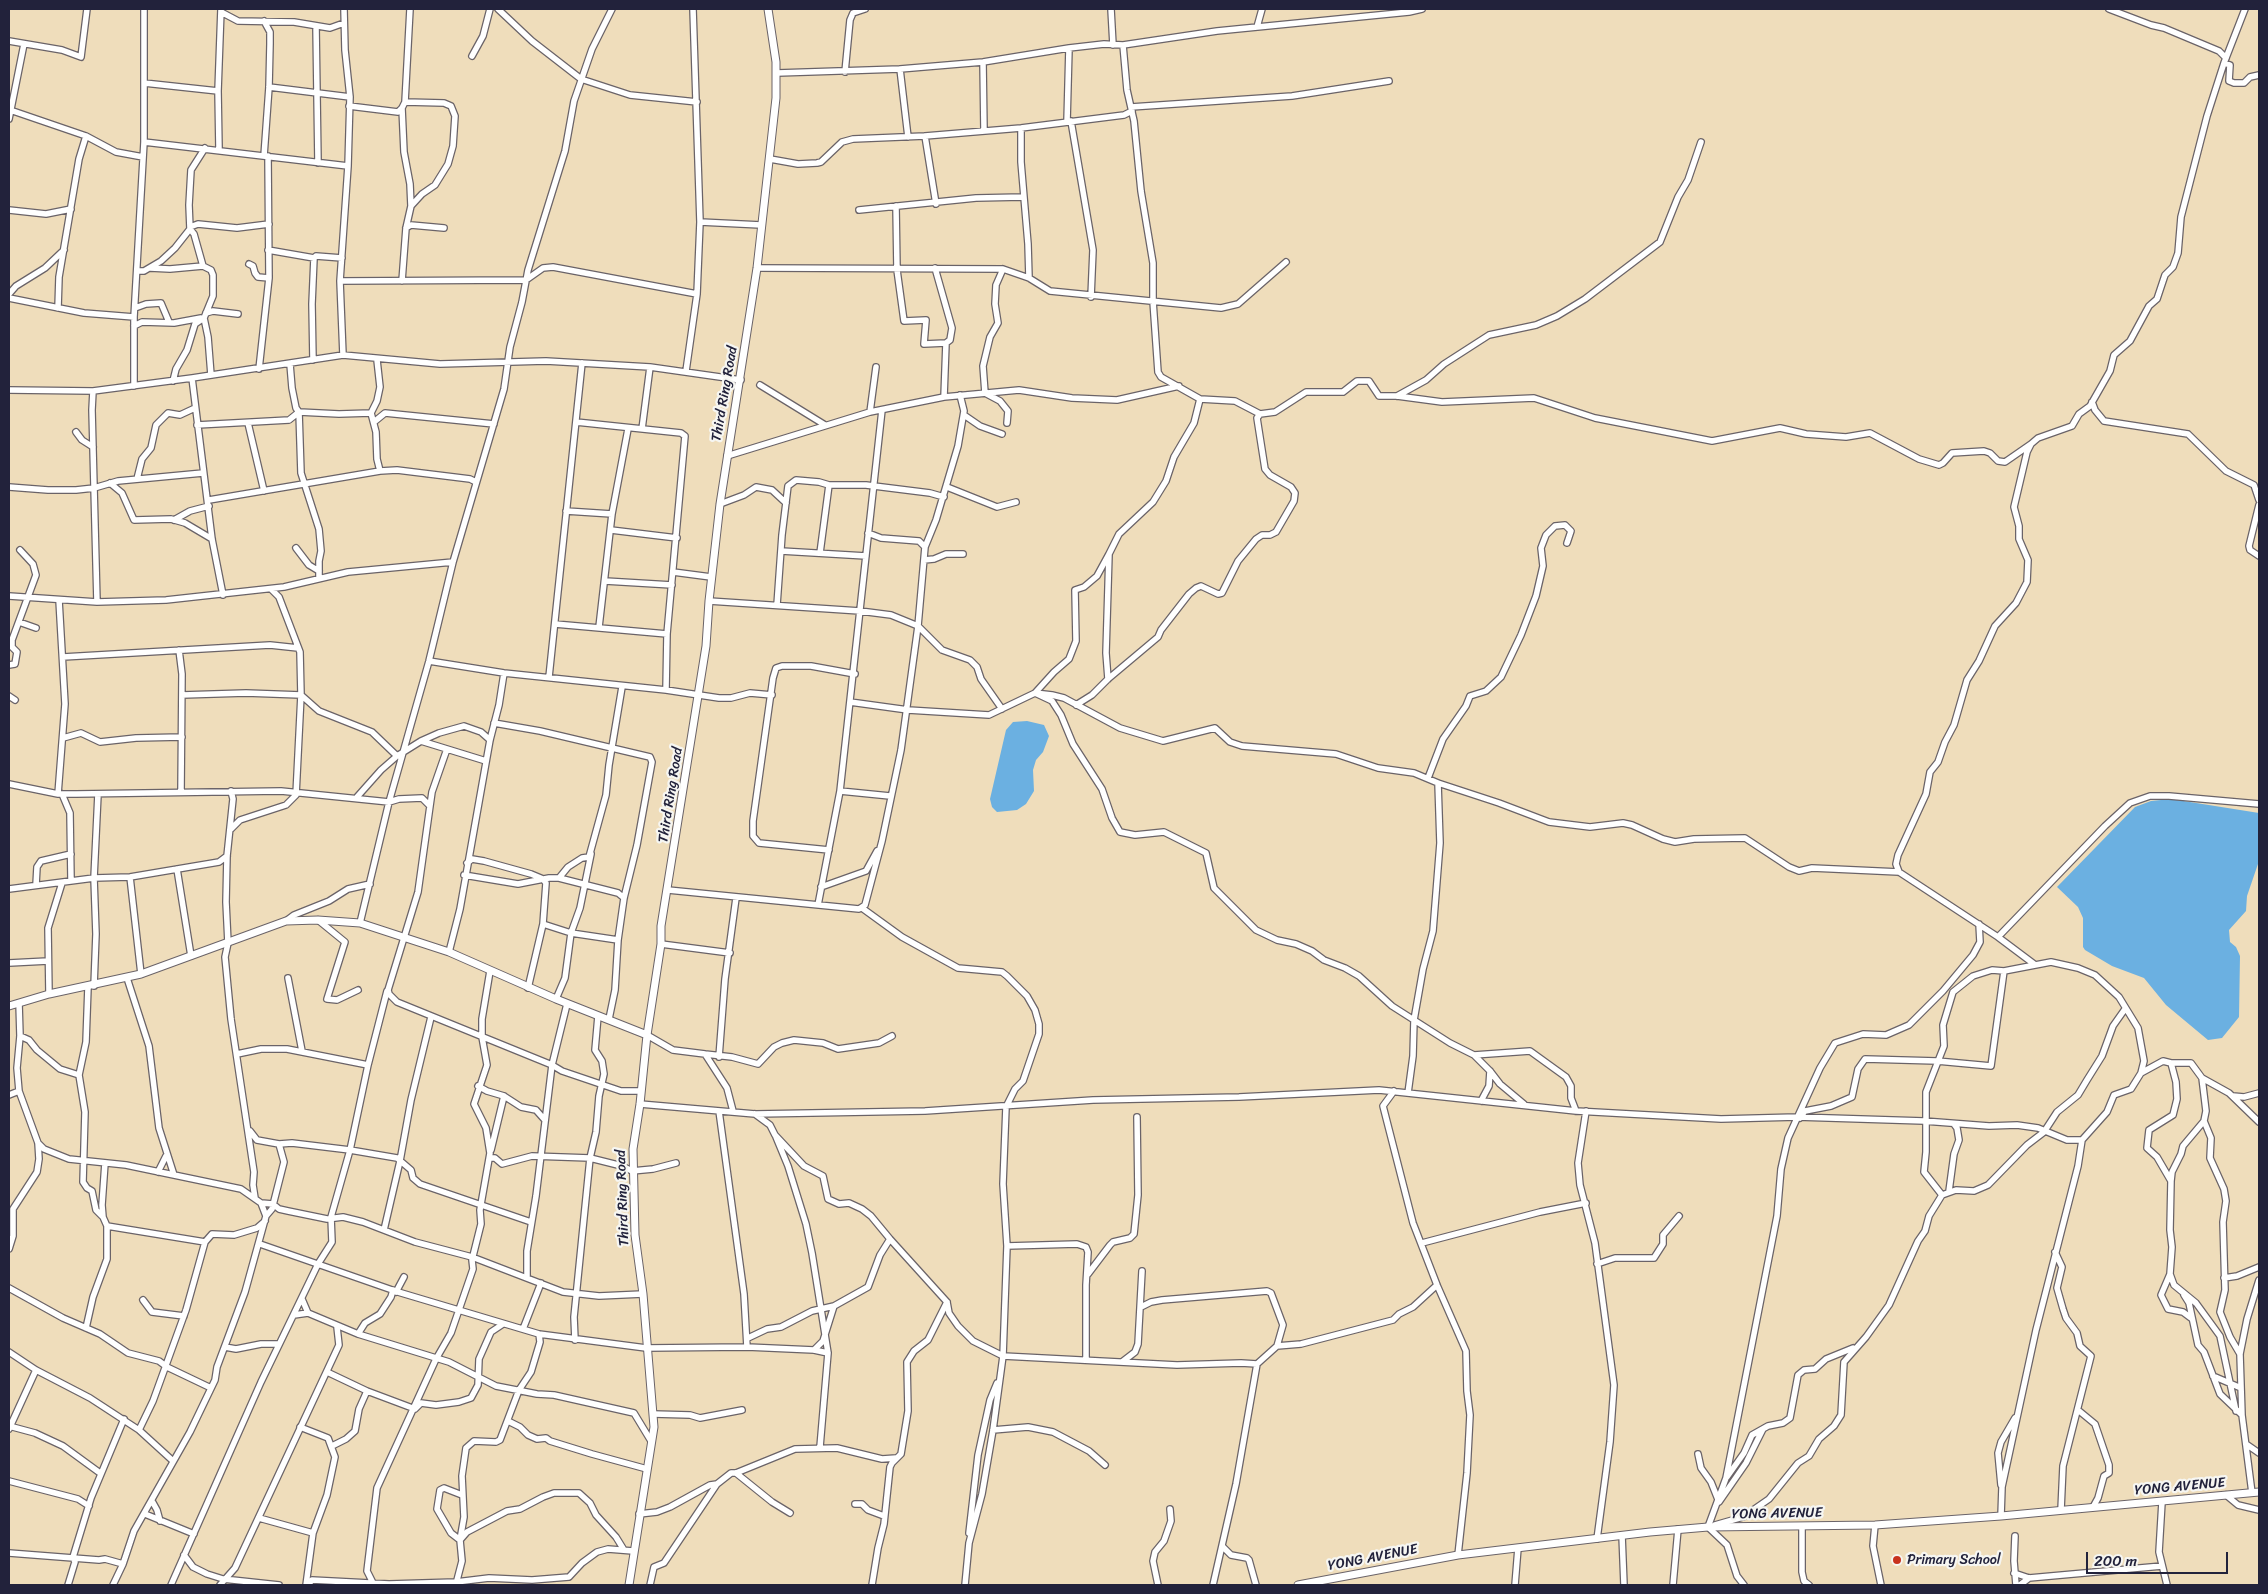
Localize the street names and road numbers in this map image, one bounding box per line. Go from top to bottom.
street label: Third Ring Road [708,345,742,443]
street label: Third Ring Road [655,746,687,844]
street label: Third Ring Road [613,1150,633,1246]
street label: YONG AVENUE [2134,1475,2226,1499]
street label: YONG AVENUE [1731,1505,1823,1523]
street label: YONG AVENUE [1327,1541,1419,1575]

